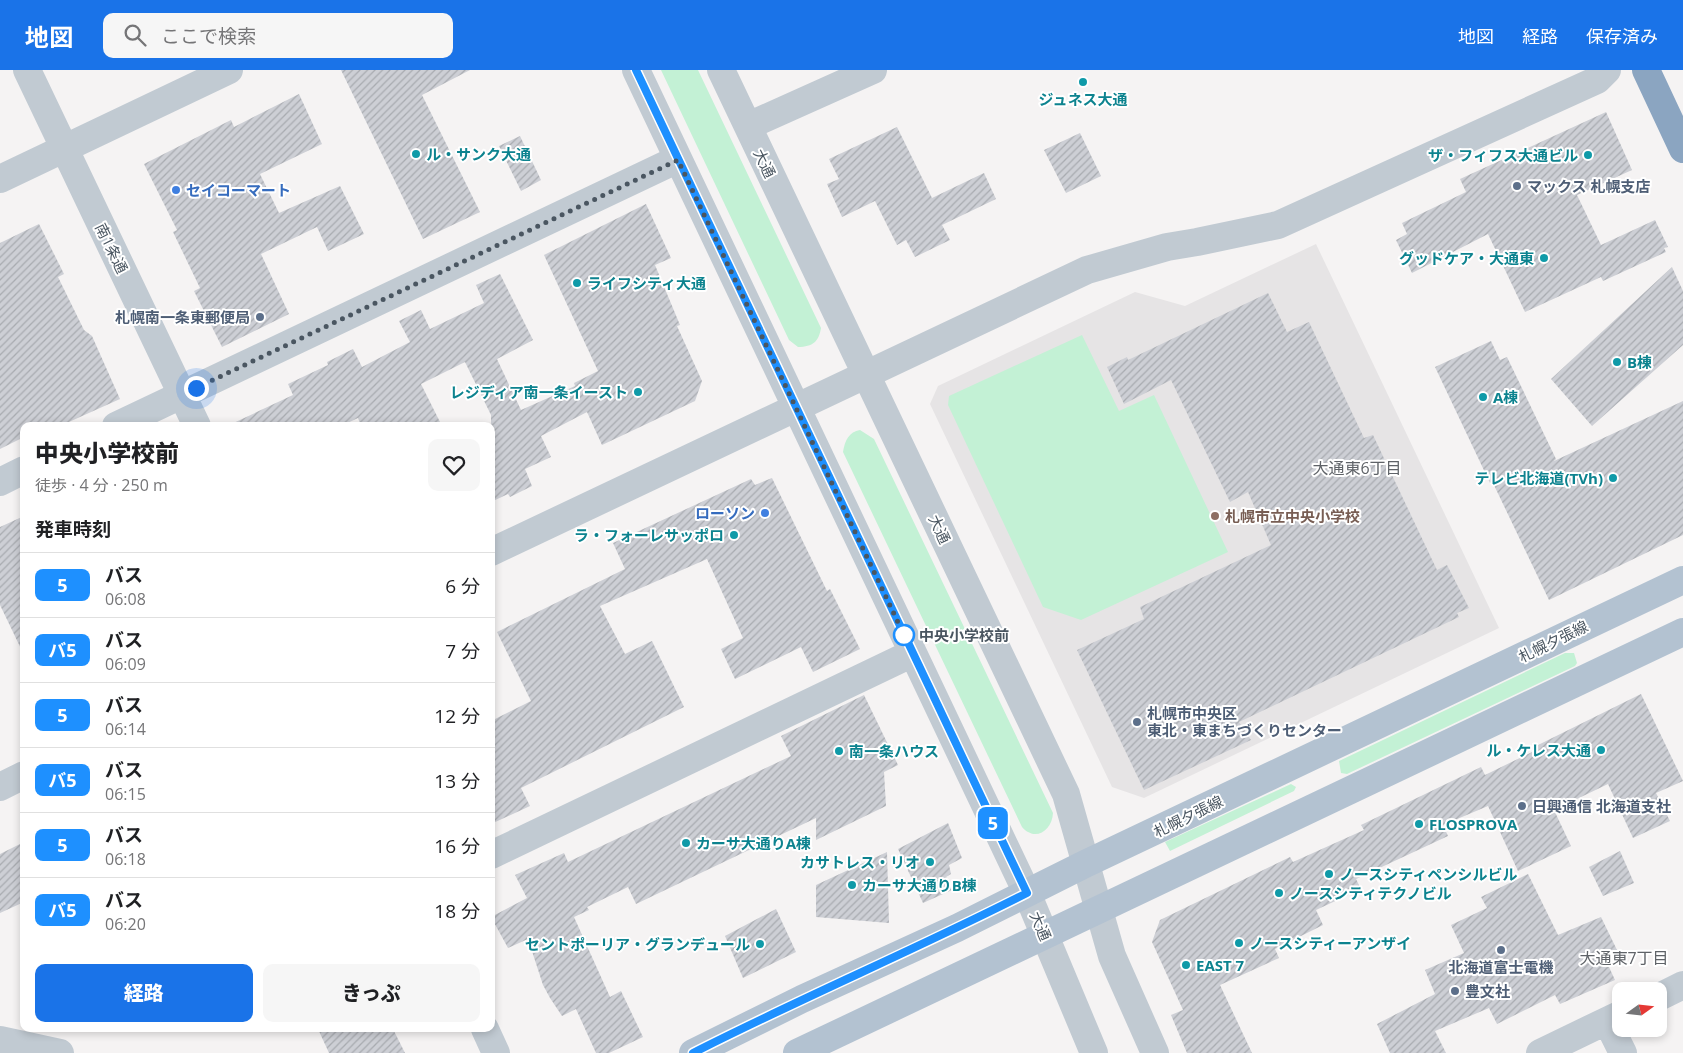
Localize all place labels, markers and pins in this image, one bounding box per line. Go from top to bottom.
marker: ジュネス大通 [1077,76,1089,88]
place label: ジュネス大通 [1039,89,1127,109]
place label: ル・サンク大通 [426,144,531,164]
place label: ザ・フィフス大通ビル [1428,145,1578,165]
marker: ル・サンク大通 [410,148,422,160]
marker: ザ・フィフス大通ビル [1582,149,1594,161]
place label: マックス 札幌支店 [1527,176,1650,196]
place label: セイコーマート [186,180,291,200]
marker: マックス 札幌支店 [1511,180,1523,192]
marker: セイコーマート [170,184,182,196]
place label: グッドケア・大通東 [1399,248,1534,268]
marker: グッドケア・大通東 [1538,252,1550,264]
place label: ライフシティ大通 [587,273,706,293]
marker: ライフシティ大通 [571,277,583,289]
place label: 札幌南一条東郵便局 [115,307,250,327]
marker: 札幌南一条東郵便局 [254,311,266,323]
place label: B棟 [1627,352,1652,372]
marker: B棟 [1611,356,1623,368]
place label: レジディア南一条イースト [450,382,628,402]
marker: レジディア南一条イースト [632,386,644,398]
place label: A棟 [1493,387,1518,407]
marker: A棟 [1477,391,1489,403]
place label: テレビ北海道(TVh) [1475,468,1603,488]
marker: テレビ北海道(TVh) [1607,472,1619,484]
place label: ローソン [695,503,755,523]
place label: 札幌市立中央小学校 [1225,506,1360,526]
marker: ローソン [759,507,771,519]
marker: 札幌市立中央小学校 [1209,510,1221,522]
place label: ラ・フォーレサッポロ [574,525,724,545]
marker: ラ・フォーレサッポロ [728,529,740,541]
marker: 中央小学校前 [893,624,915,646]
place label: 中央小学校前 [919,625,1009,645]
place label: 札幌市中央区 東北・東まちづくりセンター [1147,703,1342,740]
marker: 札幌市中央区 東北・東まちづくりセンター [1131,716,1143,728]
place label: ル・ケレス大通 [1486,740,1591,760]
place label: 南一条ハウス [849,741,939,761]
marker: ル・ケレス大通 [1595,744,1607,756]
marker: 南一条ハウス [833,745,845,757]
place label: 日興通信 北海道支社 [1532,796,1671,816]
marker: 日興通信 北海道支社 [1516,800,1528,812]
place label: FLOSPROVA [1429,814,1518,834]
marker: FLOSPROVA [1413,818,1425,830]
place label: カーサ大通りA棟 [696,833,811,853]
marker: カーサ大通りA棟 [680,837,692,849]
place label: カサトレス・リオ [800,852,920,872]
marker: カサトレス・リオ [924,856,936,868]
place label: ノースシティペンシルビル [1339,864,1517,884]
marker: ノースシティペンシルビル [1323,868,1335,880]
place label: カーサ大通りB棟 [862,875,977,895]
marker: カーサ大通りB棟 [846,879,858,891]
place label: ノースシティテクノビル [1289,883,1451,903]
marker: ノースシティテクノビル [1273,887,1285,899]
place label: ノースシティーアンザイ [1249,933,1411,953]
place label: セントポーリア・グランデュール [525,934,750,954]
marker: ノースシティーアンザイ [1233,937,1245,949]
marker: セントポーリア・グランデュール [754,938,766,950]
marker: 北海道富士電機 [1495,944,1507,956]
place label: EAST 7 [1196,955,1245,975]
place label: 北海道富士電機 [1448,957,1554,977]
marker: EAST 7 [1180,959,1192,971]
place label: 豊文社 [1465,981,1510,1001]
marker: 豊文社 [1449,985,1461,997]

